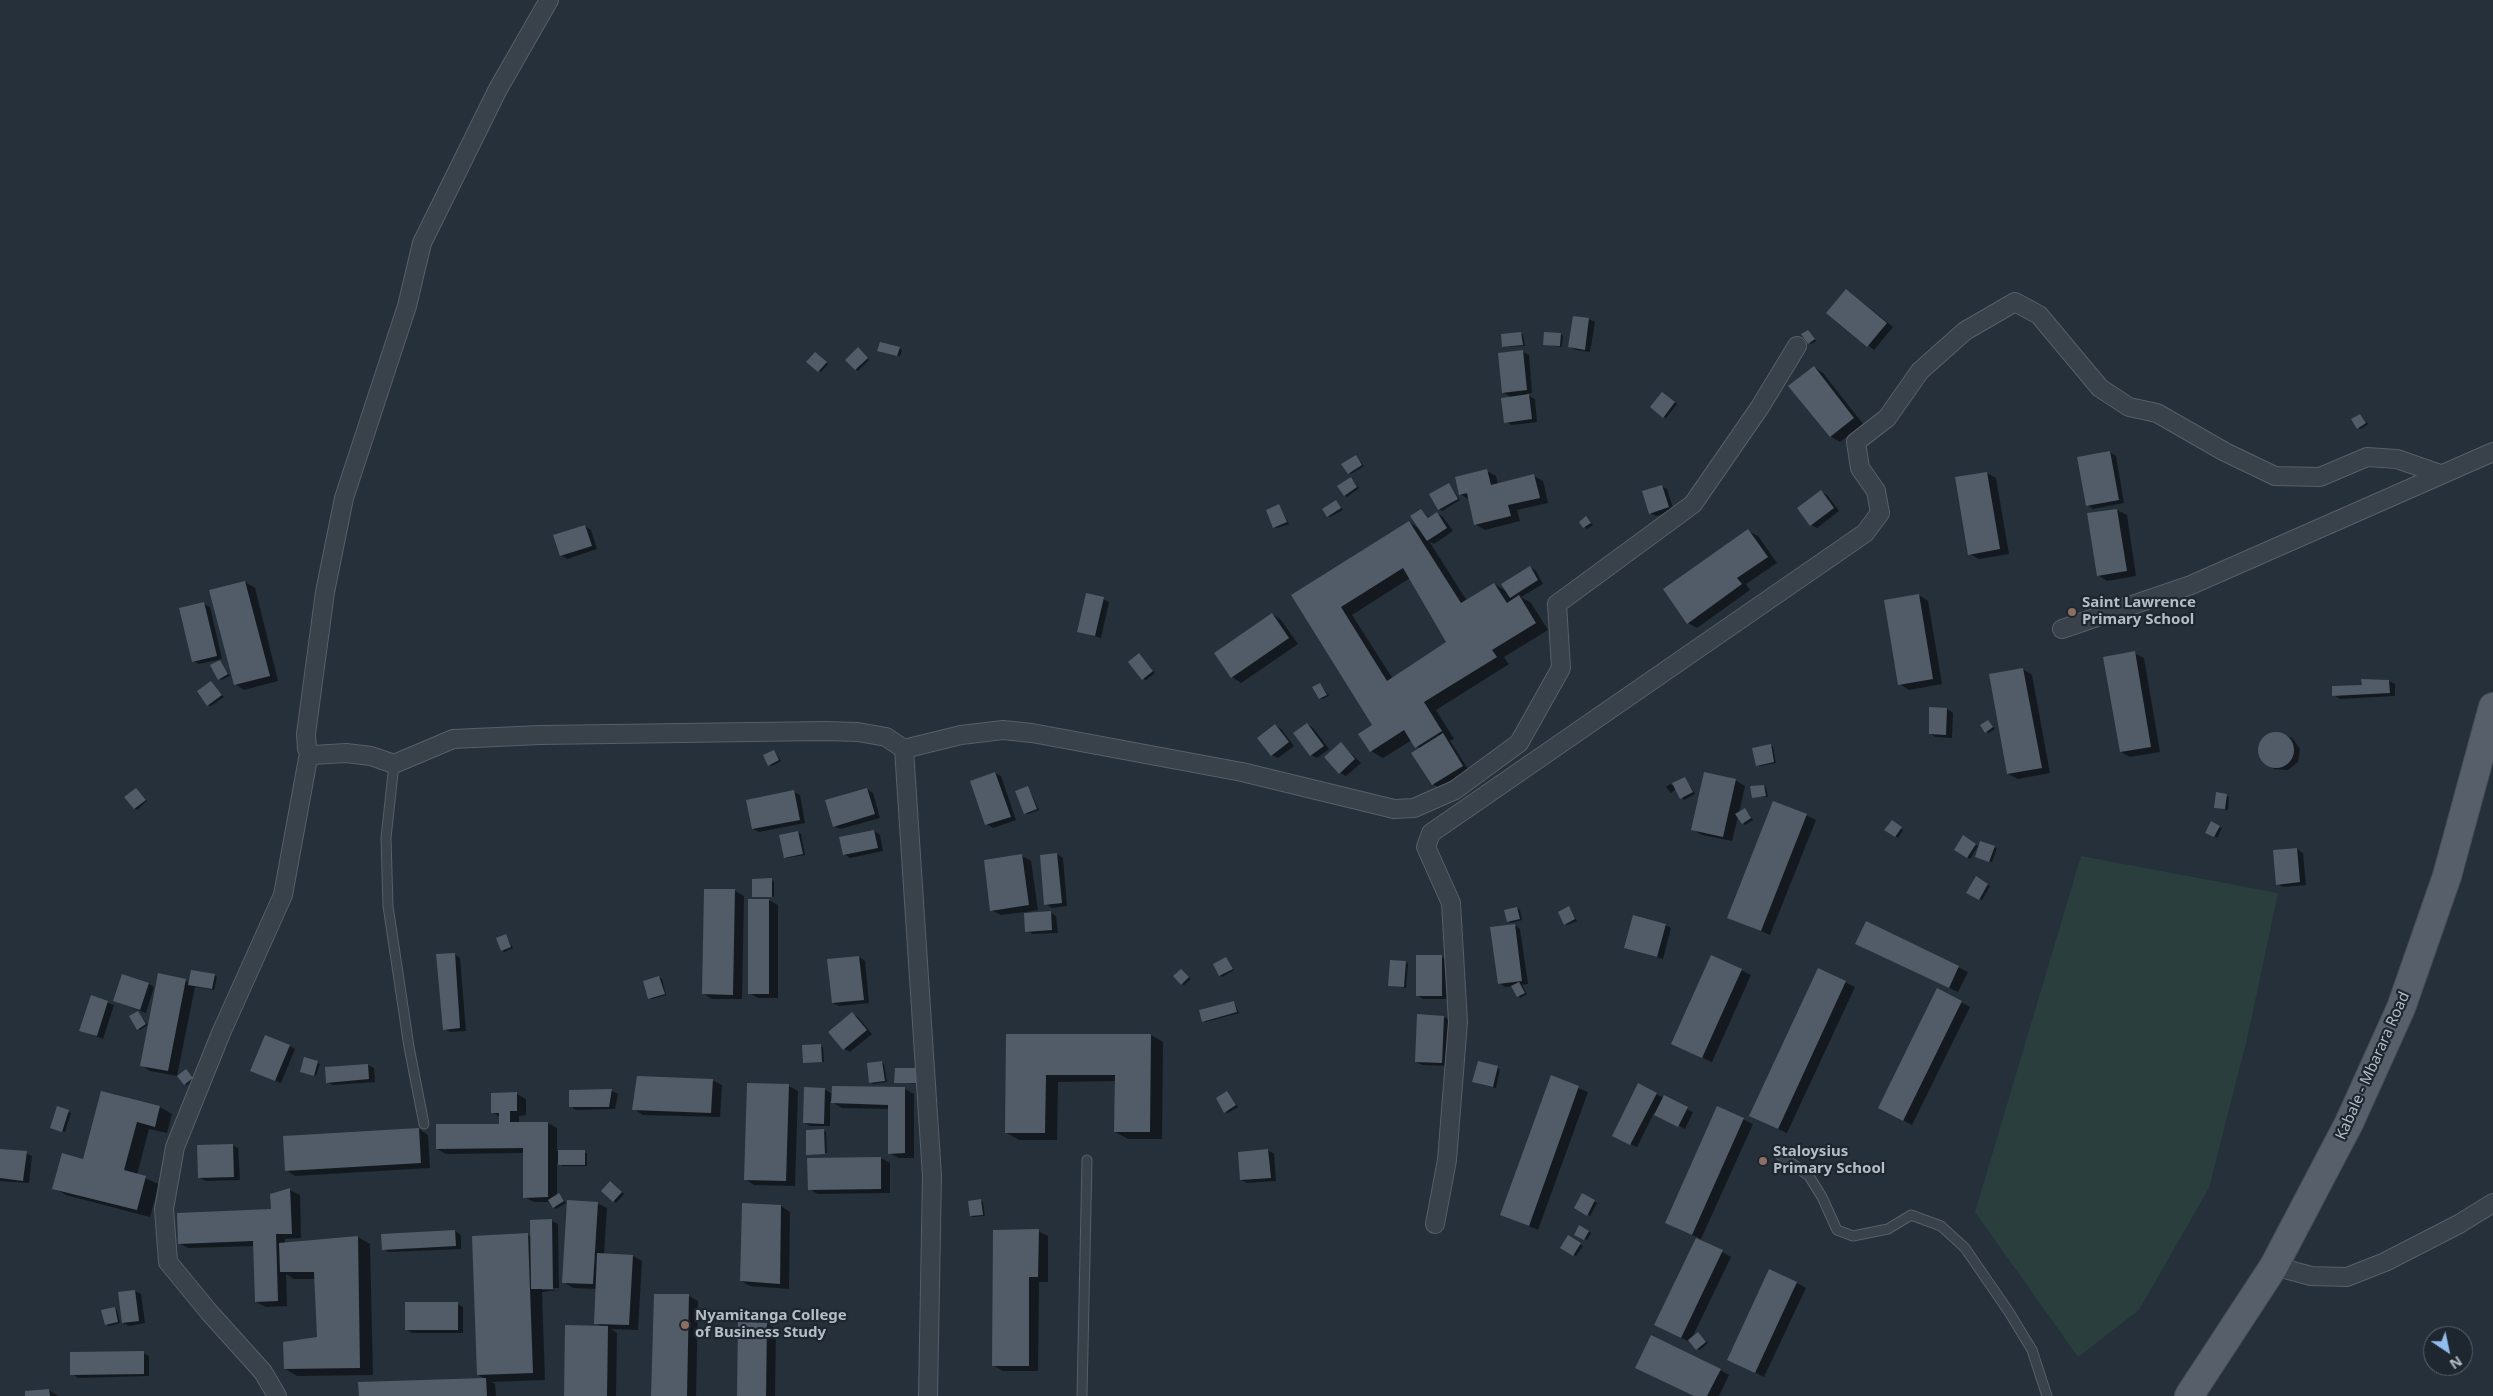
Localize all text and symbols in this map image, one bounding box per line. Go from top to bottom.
place label: Saint Lawrence Primary School [2082,594,2196,629]
marker: Saint Lawrence Primary School [2066,606,2078,618]
street label: Kabale - Mbarara Road [2332,989,2414,1143]
place label: Staloysius Primary School [1773,1143,1885,1178]
marker: Staloysius Primary School [1757,1155,1769,1167]
place label: Nyamitanga College of Business Study [695,1307,847,1342]
marker: Nyamitanga College of Business Study [679,1319,691,1331]
north arrow [2423,1326,2473,1376]
text: N [2446,1352,2466,1374]

